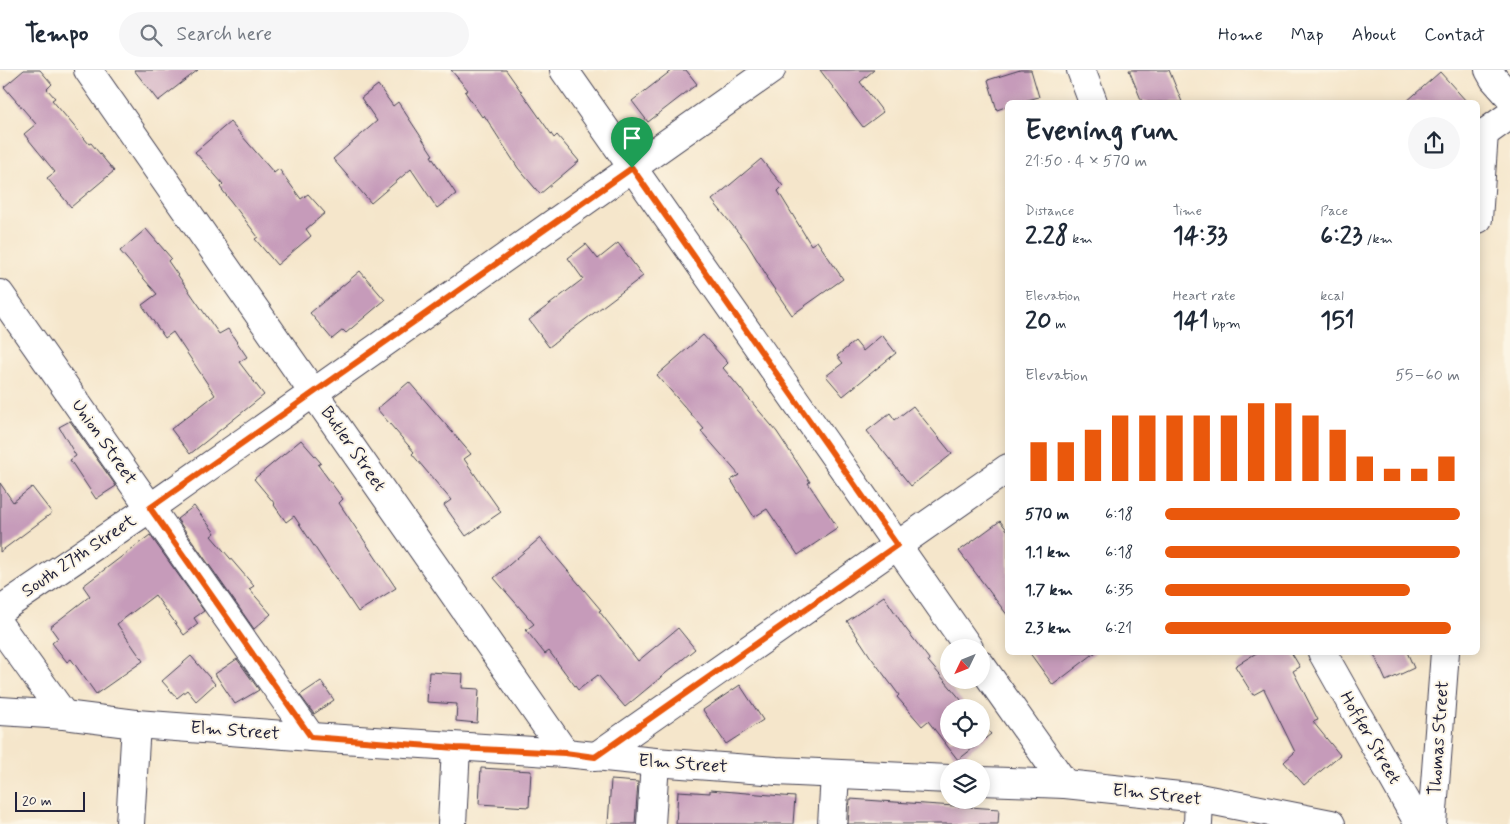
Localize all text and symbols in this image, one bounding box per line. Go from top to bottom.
search box [119,12,469,57]
text: Tempo [25,19,89,50]
icon: search [137,21,165,49]
text: Search here [177,22,272,47]
text: Home [1218,23,1263,47]
text: Map [1291,23,1324,47]
text: About [1352,23,1396,47]
text: Contact [1424,23,1485,47]
text: Evening run [1025,113,1178,150]
pin [611,117,653,168]
button: share [1408,117,1460,169]
icon: arrive [618,124,646,152]
text: 21:50 · 4 × 570 m [1025,151,1147,172]
text: Distance [1025,202,1074,220]
text: Time [1173,202,1202,220]
text: Pace [1320,202,1348,220]
text: 2.28 [1025,220,1068,253]
text: 14:33 [1173,220,1228,253]
text: 6:23 [1320,220,1363,253]
text: km [1068,230,1093,248]
text: /km [1363,230,1393,248]
text: Elevation [1025,287,1080,305]
text: Heart rate [1173,287,1236,305]
text: kcal [1320,287,1344,305]
text: 20 [1025,305,1052,338]
text: 141 [1173,305,1209,338]
text: 151 [1320,305,1355,338]
text: m [1052,315,1067,333]
text: bpm [1209,315,1241,333]
text: Elevation [1025,365,1088,386]
text: 55–60 m [1395,365,1460,386]
street label: Union Street [66,394,142,490]
street label: Butler Street [315,401,391,497]
text: 570 m [1025,504,1069,525]
text: 6:18 [1105,504,1133,525]
street label: South 27th Street [17,509,141,603]
text: 1.1 km [1025,542,1070,563]
text: 6:18 [1105,542,1133,563]
text: 1.7 km [1025,580,1073,601]
text: 6:35 [1105,580,1133,601]
text: 2.3 km [1025,618,1071,639]
text: 6:21 [1105,618,1132,639]
north arrow [940,639,990,689]
map controls [940,639,990,809]
street label: Thomas Street [1423,680,1455,796]
street label: Hoffer Street [1334,687,1406,789]
button: locate [940,699,990,749]
street label: Elm Street [190,716,280,746]
street label: Elm Street [638,749,728,779]
button: layers [940,759,990,809]
street label: Elm Street [1111,778,1203,812]
scale bar [15,789,85,812]
text: 20 m [22,792,52,810]

